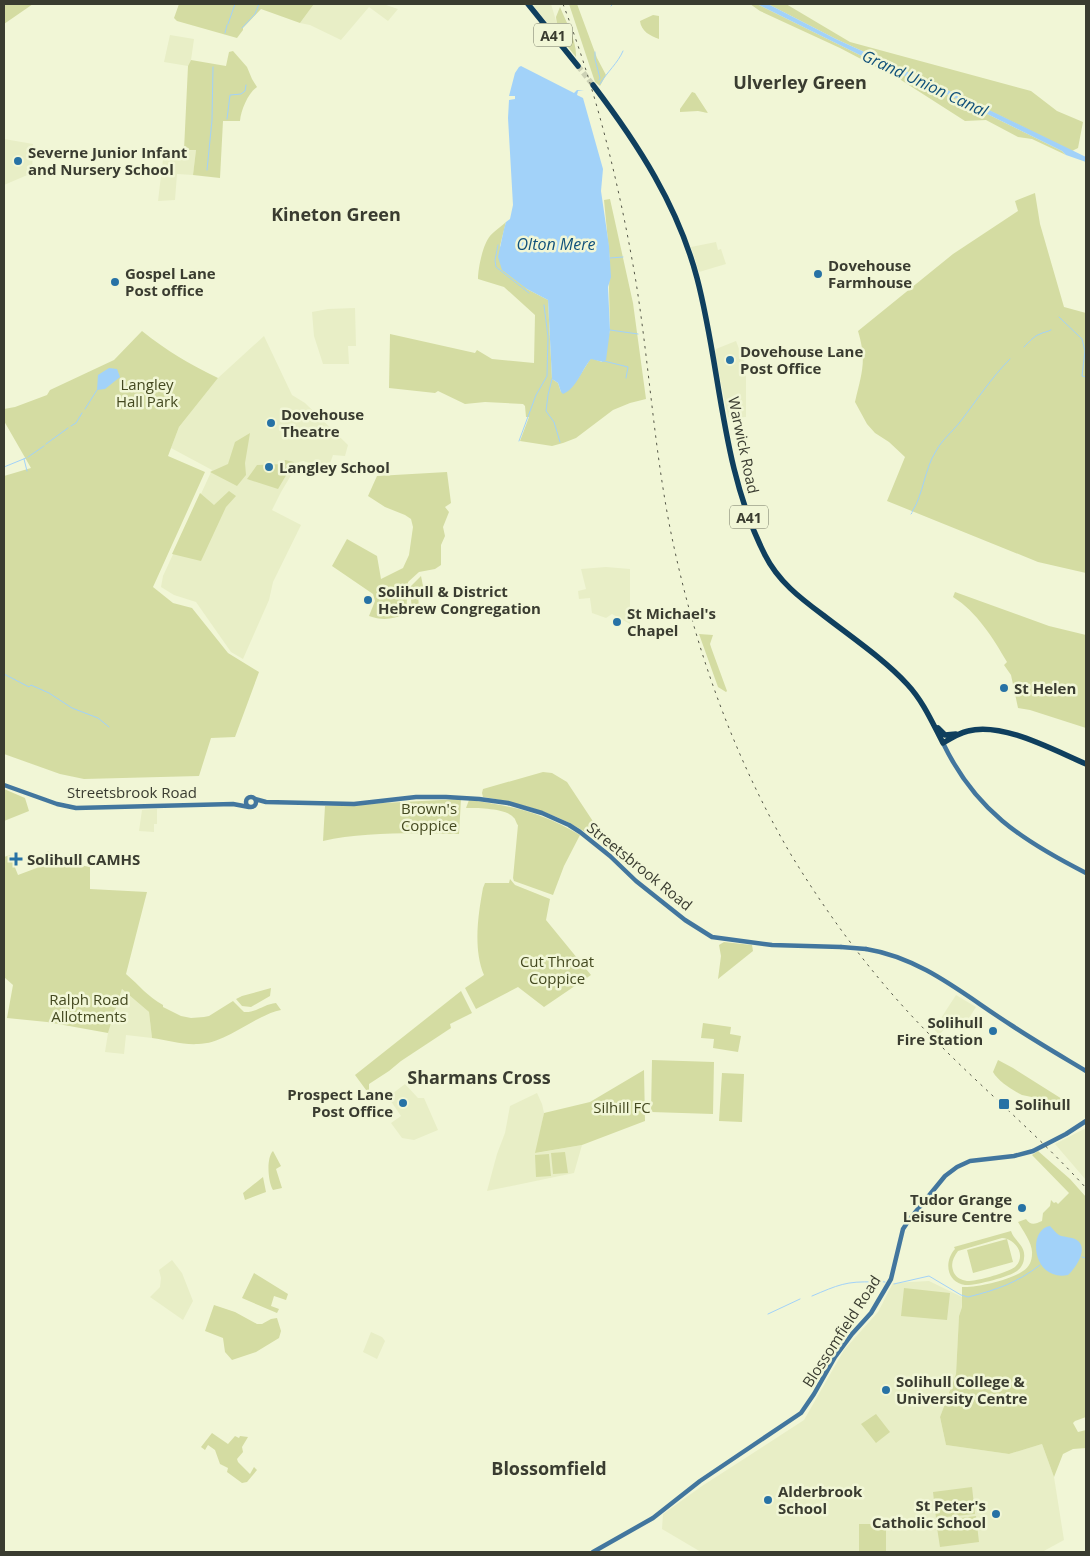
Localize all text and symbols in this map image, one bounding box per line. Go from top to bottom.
road number: A41 [534,24,572,46]
water label: Grand Union Canal [859,44,992,122]
district label: Ulverley Green [733,70,867,94]
place label: Severne Junior Infant and Nursery School [28,142,188,179]
marker: Severne Junior Infant and Nursery School [12,155,24,167]
district label: Kineton Green [271,202,401,226]
water label: Olton Mere [517,233,595,255]
place label: Dovehouse Farmhouse [828,255,912,292]
place label: Gospel Lane Post office [125,263,216,300]
marker: Dovehouse Farmhouse [812,268,824,280]
marker: Gospel Lane Post office [109,276,121,288]
place label: Dovehouse Lane Post Office [740,341,863,378]
marker: Dovehouse Lane Post Office [724,354,736,366]
park label: Langley Hall Park [116,374,178,411]
street label: Warwick Road [724,395,764,495]
place label: Dovehouse Theatre [281,404,364,441]
marker: Dovehouse Theatre [265,417,277,429]
place label: Langley School [279,457,390,477]
marker: Langley School [263,461,275,473]
road number: A41 [730,506,768,528]
place label: Solihull & District Hebrew Congregation [378,581,541,618]
marker: Solihull & District Hebrew Congregation [362,594,374,606]
place label: St Michael's Chapel [627,603,716,640]
marker: St Michael's Chapel [611,616,623,628]
place label: St Helen [1014,678,1076,698]
marker: St Helen [998,682,1010,694]
street label: Streetsbrook Road [67,782,197,802]
park label: Brown's Coppice [401,798,457,835]
street label: Streetsbrook Road [583,817,697,915]
place label: Solihull CAMHS [27,849,140,869]
marker: Solihull CAMHS [9,852,23,866]
park label: Cut Throat Coppice [520,951,594,988]
park label: Ralph Road Allotments [49,989,129,1026]
place label: Solihull Fire Station [897,1012,983,1049]
marker: Solihull Fire Station [987,1025,999,1037]
district label: Sharmans Cross [407,1065,551,1089]
place label: Prospect Lane Post Office [287,1084,393,1121]
place label: Solihull [1015,1094,1071,1114]
marker: Prospect Lane Post Office [397,1097,409,1109]
park label: Silhill FC [593,1097,651,1117]
marker: Solihull [997,1097,1011,1111]
place label: Tudor Grange Leisure Centre [903,1189,1012,1226]
marker: Tudor Grange Leisure Centre [1016,1202,1028,1214]
street label: Blossomfield Road [797,1271,885,1391]
place label: Solihull College & University Centre [896,1371,1028,1408]
marker: Solihull College & University Centre [880,1384,892,1396]
district label: Blossomfield [491,1456,607,1480]
place label: Alderbrook School [778,1481,863,1518]
marker: Alderbrook School [762,1494,774,1506]
place label: St Peter's Catholic School [872,1495,986,1532]
marker: St Peter's Catholic School [990,1508,1002,1520]

